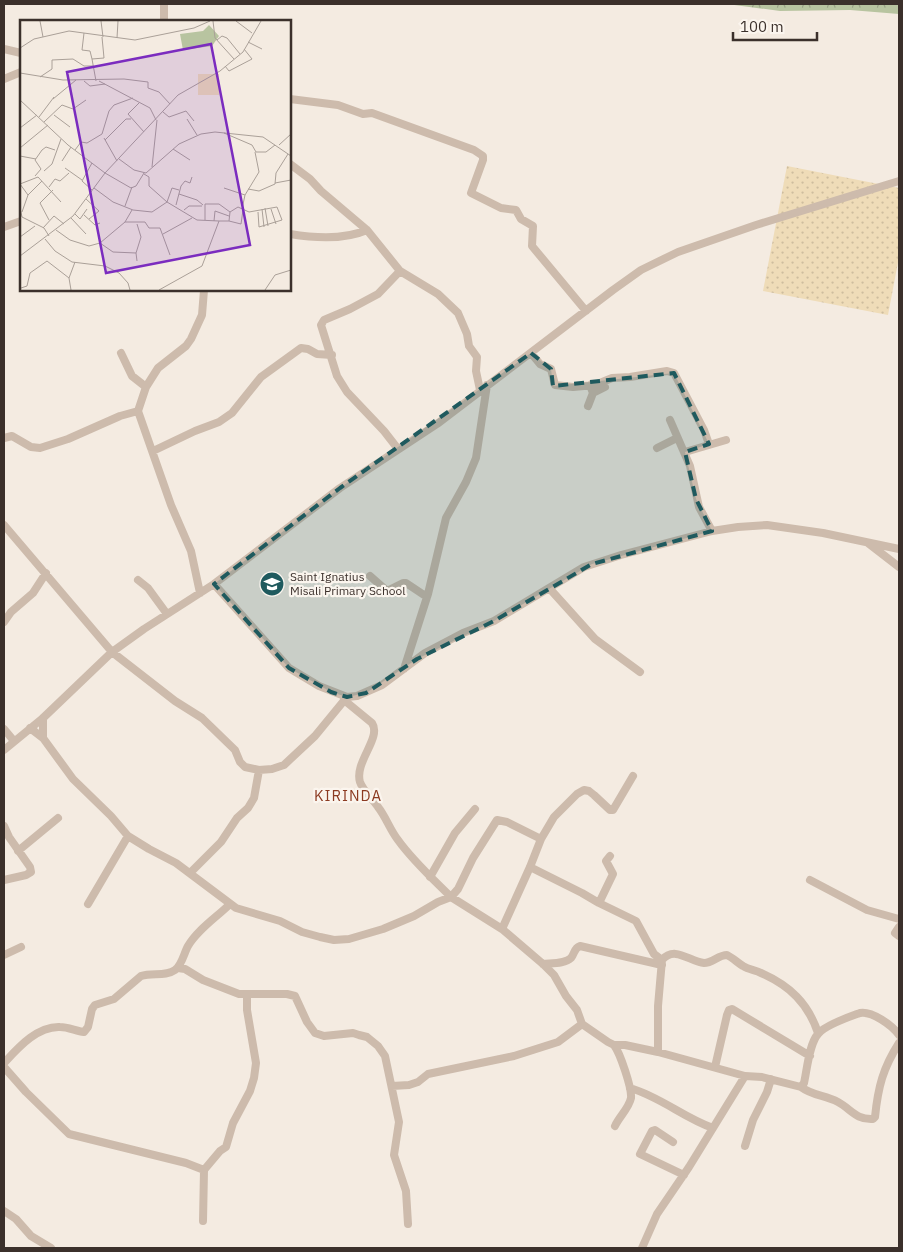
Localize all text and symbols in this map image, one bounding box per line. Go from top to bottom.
scale bar [733,10,817,42]
text: 100 m [740,17,784,36]
inset map [20,20,291,291]
place label: Saint Ignatius Misali Primary School [290,569,405,598]
school or university icon: Saint Ignatius Misali Primary School [259,571,285,597]
district label: KIRINDA [314,786,382,805]

